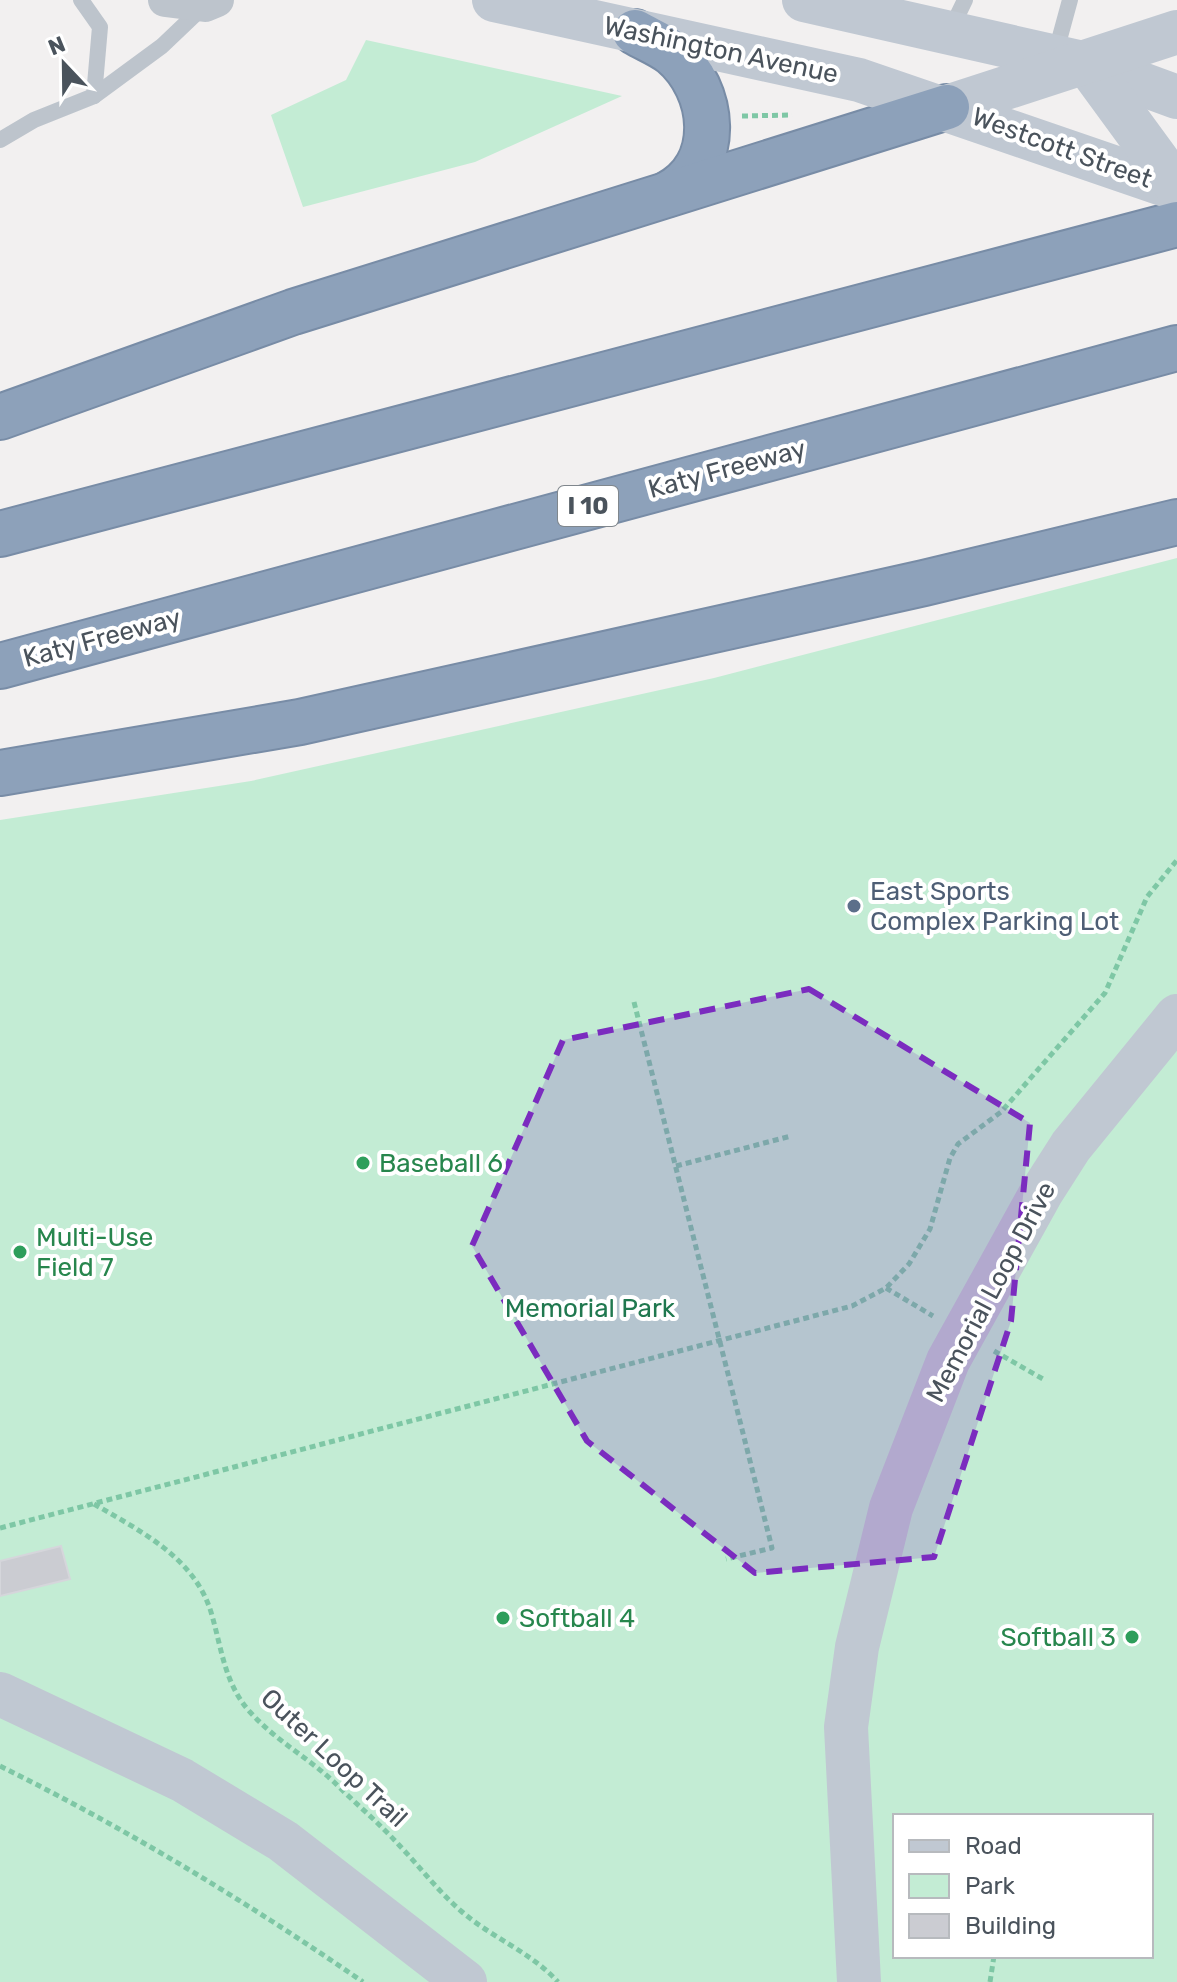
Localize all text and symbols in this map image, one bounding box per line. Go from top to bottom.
street label: Washington Avenue [601,10,841,90]
north arrow [24,24,104,104]
text: N [44,30,69,61]
street label: Westcott Street [968,101,1156,195]
street label: Katy Freeway [645,433,809,505]
road number: I 10 [558,486,618,526]
street label: Katy Freeway [20,602,184,674]
place label: East Sports Complex Parking Lot [870,876,1119,937]
marker: East Sports Complex Parking Lot [845,897,863,915]
place label: Baseball 6 [379,1148,503,1179]
marker: Baseball 6 [354,1154,372,1172]
street label: Memorial Loop Drive [920,1177,1062,1407]
place label: Multi-Use Field 7 [36,1222,153,1283]
marker: Multi-Use Field 7 [11,1243,29,1261]
park label: Memorial Park [505,1293,676,1324]
place label: Softball 4 [519,1603,635,1634]
marker: Softball 4 [494,1609,512,1627]
place label: Softball 3 [1000,1622,1116,1653]
marker: Softball 3 [1123,1628,1141,1646]
street label: Outer Loop Trail [254,1682,414,1834]
legend [893,1814,1153,1958]
text: Road [965,1832,1022,1860]
text: Park [965,1872,1016,1900]
text: Building [965,1912,1056,1940]

